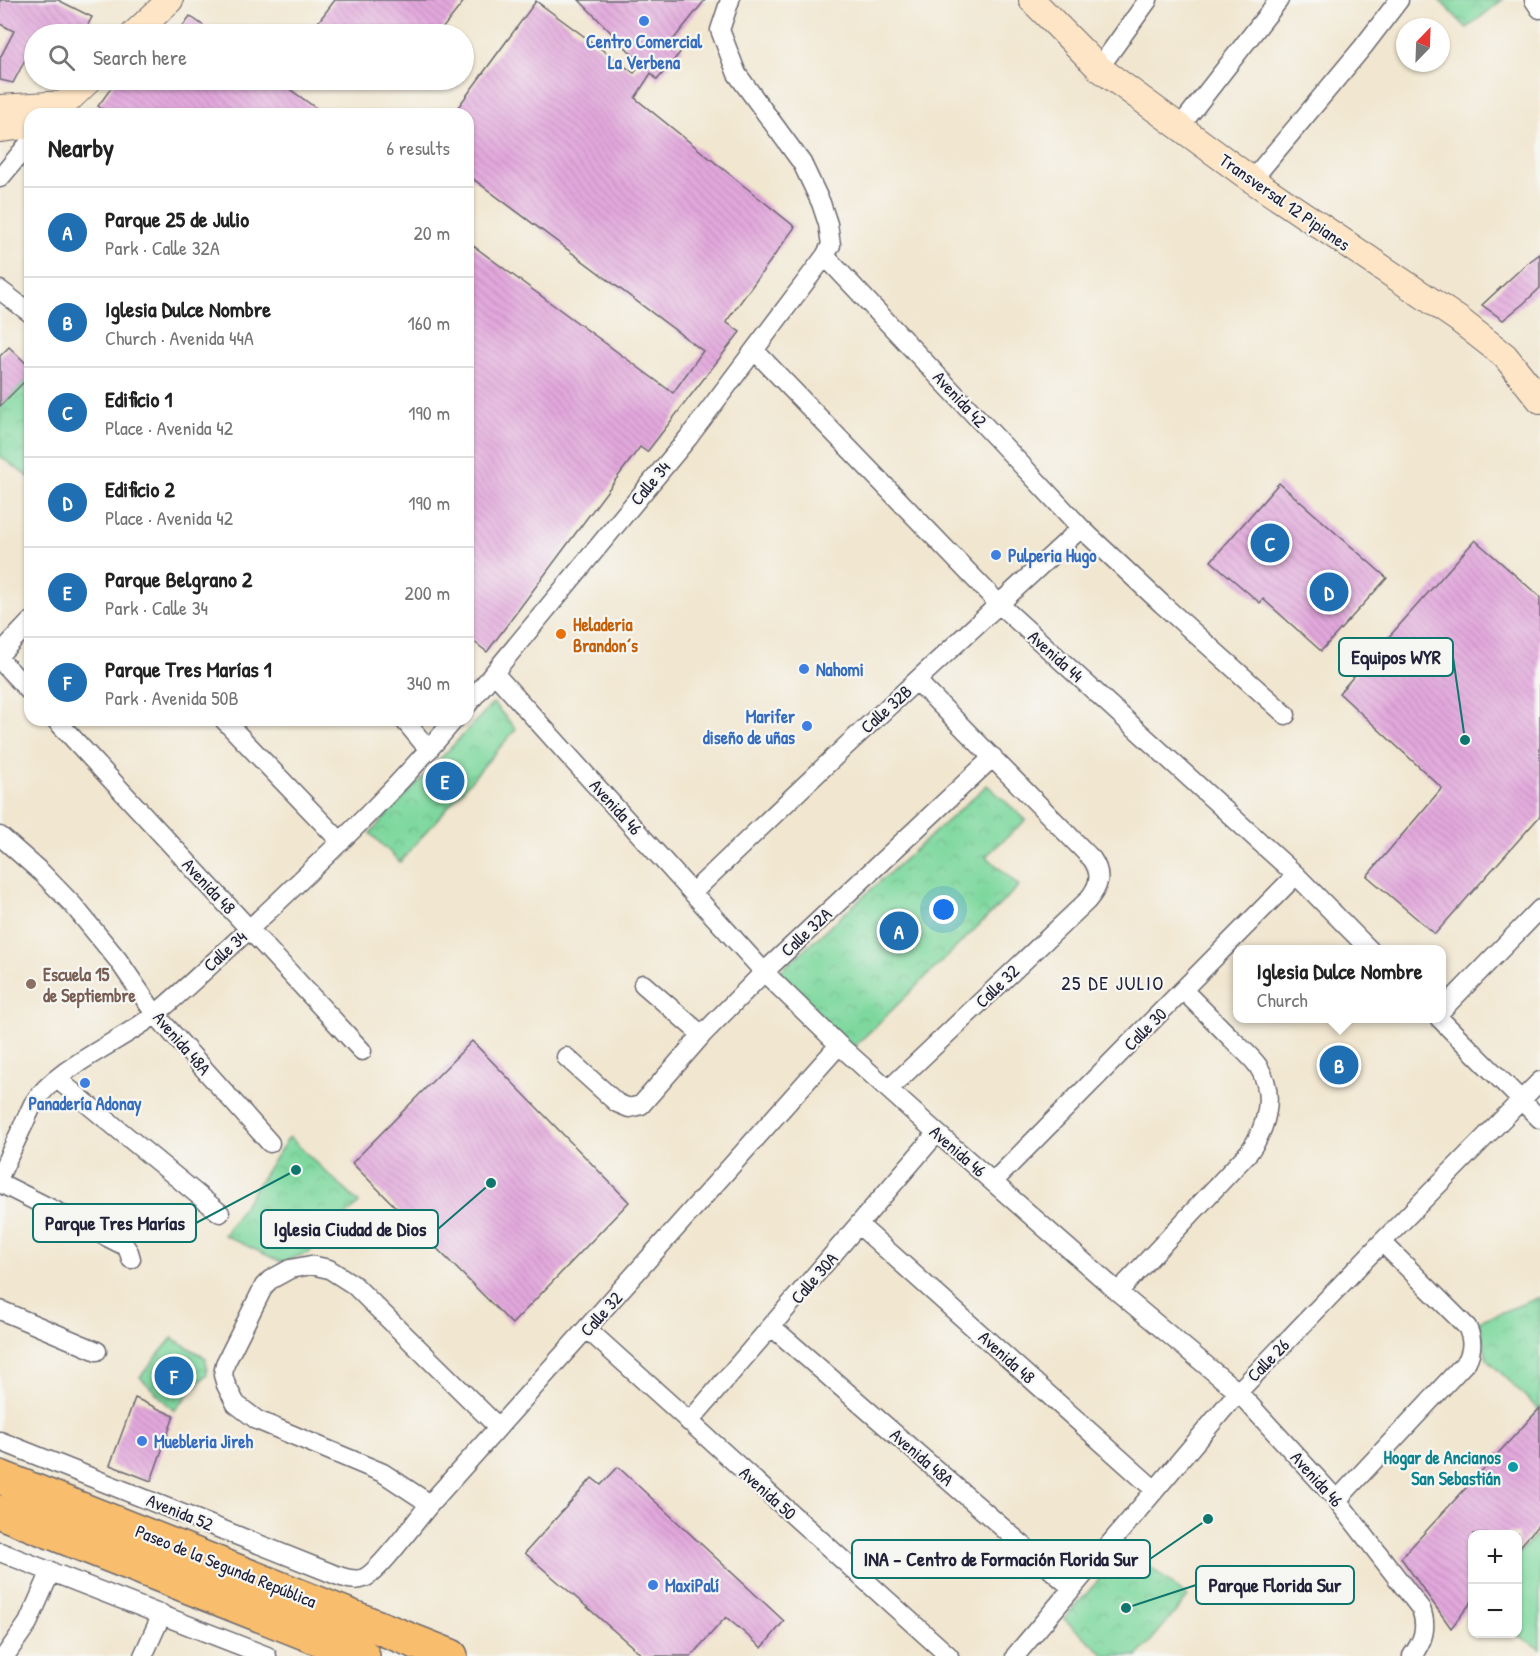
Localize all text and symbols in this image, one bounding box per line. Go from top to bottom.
marker: Centro Comercial La Verbena [637,14,651,28]
north arrow [1396,18,1450,72]
search box [24,24,474,90]
place label: Centro Comercial La Verbena [586,29,703,75]
icon: search [45,41,78,74]
text: Search here [93,42,187,72]
text: Nearby [48,130,114,165]
text: 6 results [386,134,450,161]
street label: Transversal 12 Pipianes [1215,147,1356,257]
text: Parque 25 de Julio [105,204,249,234]
text: A [63,219,72,246]
text: 20 m [413,219,450,246]
text: Park · Calle 32A [105,234,220,261]
text: Iglesia Dulce Nombre [105,294,271,324]
text: B [62,309,73,336]
text: 160 m [408,309,450,336]
text: Church · Avenida 44A [105,324,254,351]
street label: Avenida 42 [927,365,993,433]
text: Edificio 1 [105,384,172,414]
text: C [62,399,73,426]
text: 190 m [408,399,450,426]
text: Place · Avenida 42 [105,414,233,441]
street label: Calle 34 [624,455,676,510]
text: Edificio 2 [105,474,175,504]
text: D [63,489,72,516]
text: 190 m [408,489,450,516]
text: Place · Avenida 42 [105,504,233,531]
pin: C [1250,520,1290,566]
place label: Pulperia Hugo [1008,543,1097,569]
marker: Pulperia Hugo [989,548,1003,562]
text: Parque Belgrano 2 [105,564,252,594]
pin: D [1310,570,1348,614]
text: E [63,579,72,606]
text: 200 m [405,579,450,606]
text: Park · Calle 34 [105,594,208,621]
place label: Heladeria Brandon´s [573,612,638,658]
street label: Avenida 44 [1023,624,1089,688]
marker: Heladeria Brandon´s [554,627,568,641]
callout: Equipos WYR [1339,638,1453,676]
text: Equipos WYR [1351,643,1441,671]
text: Parque Tres Marías 1 [105,654,272,684]
place label: Nahomi [816,657,864,682]
marker: Nahomi [797,662,811,676]
text: F [64,669,71,696]
text: 340 m [406,669,450,696]
street label: Calle 32B [855,679,917,739]
text: Park · Avenida 50B [105,684,239,711]
place label: Marifer diseño de uñas [703,704,795,750]
marker: Marifer diseño de uñas [800,719,814,733]
pin: E [426,758,464,804]
street label: Avenida 46 [584,774,648,840]
street label: Avenida 48 [177,853,241,920]
your location [929,895,958,924]
street label: Calle 32A [775,902,837,962]
pin: A [880,908,918,954]
street label: Calle 34 [198,925,252,977]
popup [1233,945,1446,1023]
text: Iglesia Dulce Nombre [1257,956,1422,986]
street label: Calle 32 [969,958,1025,1013]
place label: Escuela 15 de Septiembre [43,962,136,1009]
district label: 25 DE JULIO [1061,969,1165,996]
marker: Escuela 15 de Septiembre [24,977,38,991]
text: Church [1257,986,1308,1013]
street label: Calle 30 [1118,1002,1172,1056]
street label: Avenida 48A [147,1006,217,1080]
pin: B [1320,1042,1358,1088]
marker: Panadería Adonay [78,1076,92,1090]
place label: Panadería Adonay [28,1091,142,1117]
street label: Avenida 46 [924,1119,992,1183]
callout: Parque Tres Marías [33,1204,196,1242]
text: Parque Tres Marías [45,1209,185,1237]
callout: Iglesia Ciudad de Dios [261,1210,438,1248]
text: Iglesia Ciudad de Dios [273,1215,427,1243]
street label: Calle 30A [785,1247,844,1309]
street label: Calle 32 [574,1286,628,1342]
street label: Avenida 48 [973,1325,1041,1389]
street label: Calle 26 [1241,1333,1295,1387]
pin: F [154,1354,194,1398]
street label: Avenida 48A [885,1422,959,1492]
place label: Muebleria Jireh [154,1429,253,1454]
marker: Muebleria Jireh [135,1434,149,1448]
place label: Hogar de Ancianos San Sebastián [1384,1445,1501,1491]
street label: Avenida 46 [1285,1446,1349,1512]
marker: Hogar de Ancianos San Sebastián [1506,1460,1520,1474]
street label: Avenida 50 [734,1461,802,1525]
street label: Avenida 52 [143,1487,217,1537]
street label: Paseo de la Segunda República [132,1518,320,1614]
map controls [1468,1530,1522,1638]
button: + [1468,1530,1522,1584]
callout: INA - Centro de Formación Florida Sur [852,1540,1150,1578]
text: INA - Centro de Formación Florida Sur [864,1545,1139,1572]
callout: Parque Florida Sur [1196,1566,1354,1604]
text: Parque Florida Sur [1208,1571,1342,1599]
place label: MaxiPalí [665,1573,719,1598]
marker: MaxiPalí [646,1578,660,1592]
button: − [1468,1584,1522,1638]

